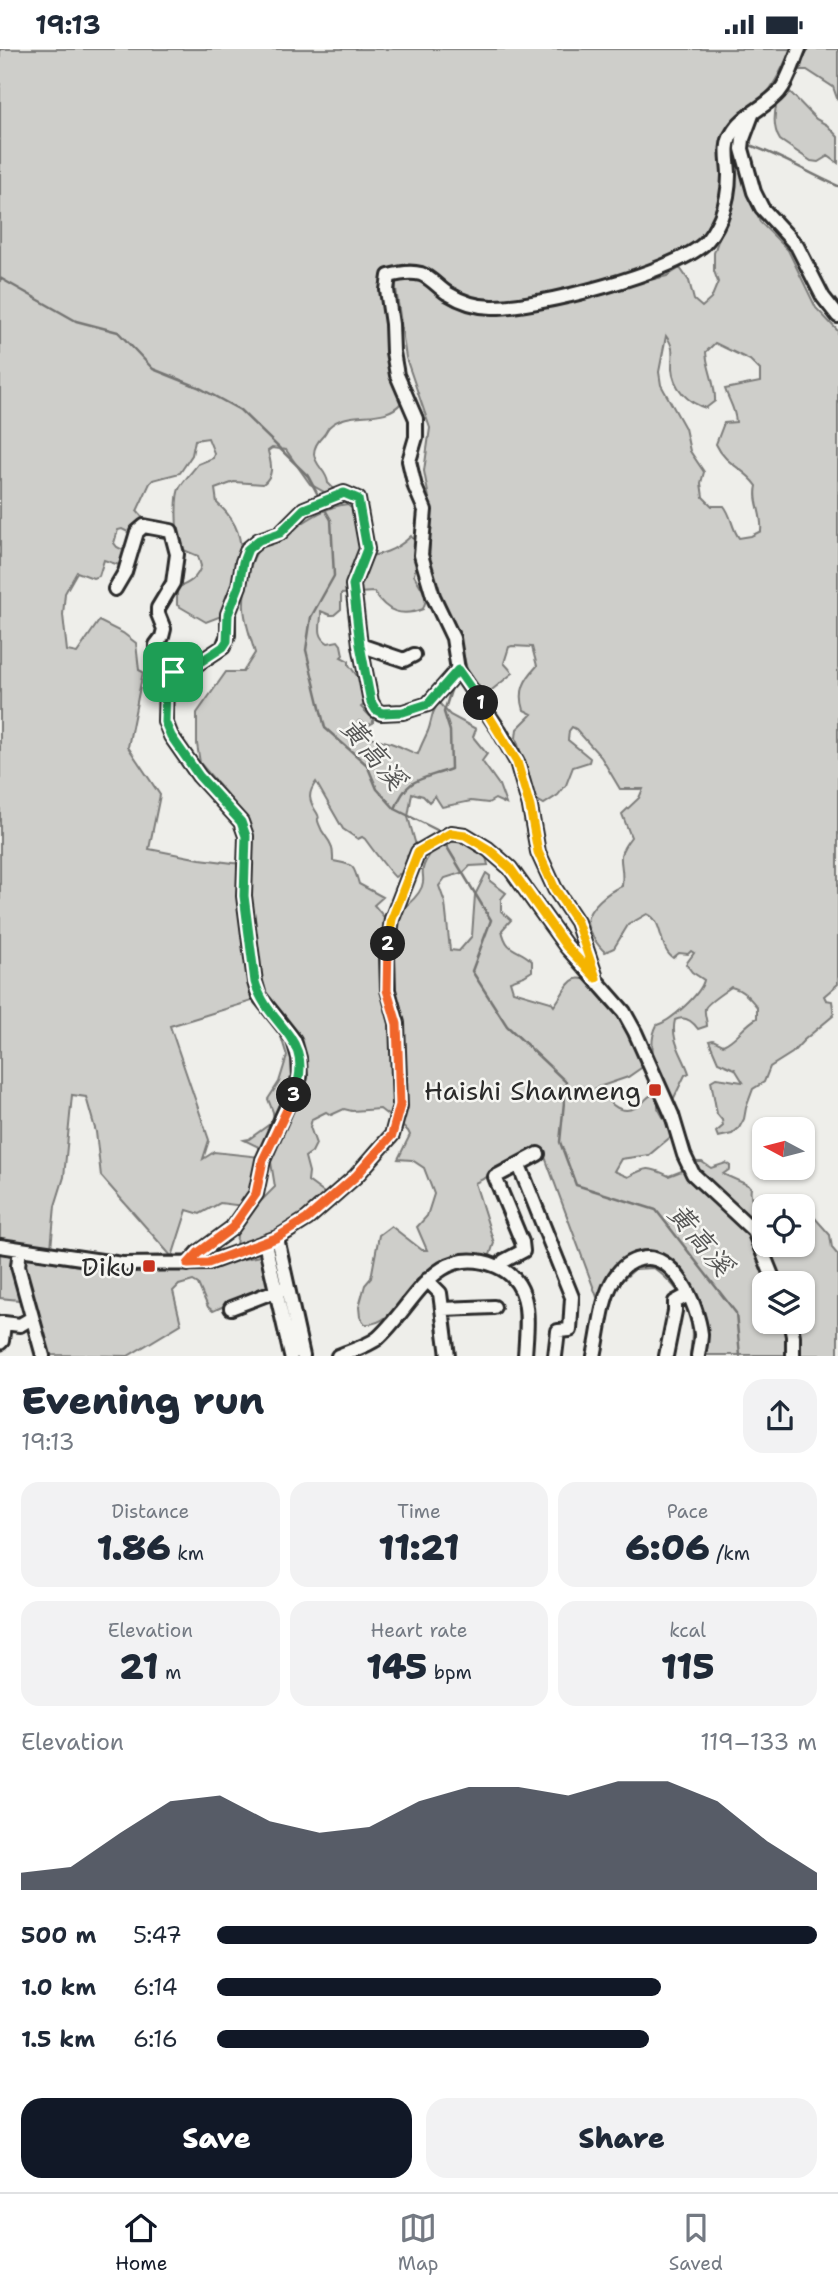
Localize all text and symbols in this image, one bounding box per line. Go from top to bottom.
text: 19:13 [35,7,101,42]
pin [143,642,203,702]
icon: arrive [154,653,192,691]
pin: 1 [463,685,498,721]
text: 1 [476,690,485,715]
water label: 黃高溪 [332,709,417,799]
pin: 2 [370,927,406,961]
text: 2 [381,931,394,956]
place label: Haishi Shanmeng [424,1073,641,1108]
pin: 3 [276,1077,312,1113]
text: 3 [287,1082,300,1107]
marker: Haishi Shanmeng [647,1082,663,1098]
north arrow [752,1117,816,1179]
map controls [752,1117,815,1334]
button: locate [752,1194,815,1257]
water label: 黃高溪 [659,1195,744,1285]
place label: Diku [82,1249,135,1284]
marker: Diku [141,1258,157,1274]
button: layers [752,1271,815,1334]
text: Evening run [21,1375,264,1426]
button: share [743,1379,817,1453]
text: 19:13 [21,1427,75,1457]
text: Distance [111,1499,189,1524]
text: Time [397,1499,441,1524]
text: Pace [667,1499,709,1524]
text: 1.86 [96,1524,171,1571]
text: 11:21 [378,1524,460,1571]
text: 6:06 [625,1524,710,1571]
text: km [171,1541,204,1566]
text: /km [710,1541,750,1566]
text: Elevation [108,1618,193,1643]
text: Heart rate [371,1618,467,1643]
text: kcal [669,1618,706,1643]
text: 21 [119,1643,159,1690]
text: 145 [366,1643,427,1690]
text: 115 [661,1643,715,1690]
text: m [159,1660,181,1685]
text: bpm [427,1660,472,1685]
text: Elevation [21,1727,124,1757]
text: 119–133 m [700,1727,817,1757]
text: 500 m [21,1920,96,1950]
text: 5:47 [133,1920,182,1950]
text: 1.0 km [21,1972,96,2002]
text: 6:14 [133,1972,178,2002]
text: 1.5 km [21,2024,95,2054]
text: 6:16 [133,2024,178,2054]
button: Save [21,2098,412,2178]
button: Share [426,2098,817,2178]
tab: Home [115,2209,167,2276]
tab: Map [398,2209,438,2276]
tab: Saved [669,2209,723,2276]

